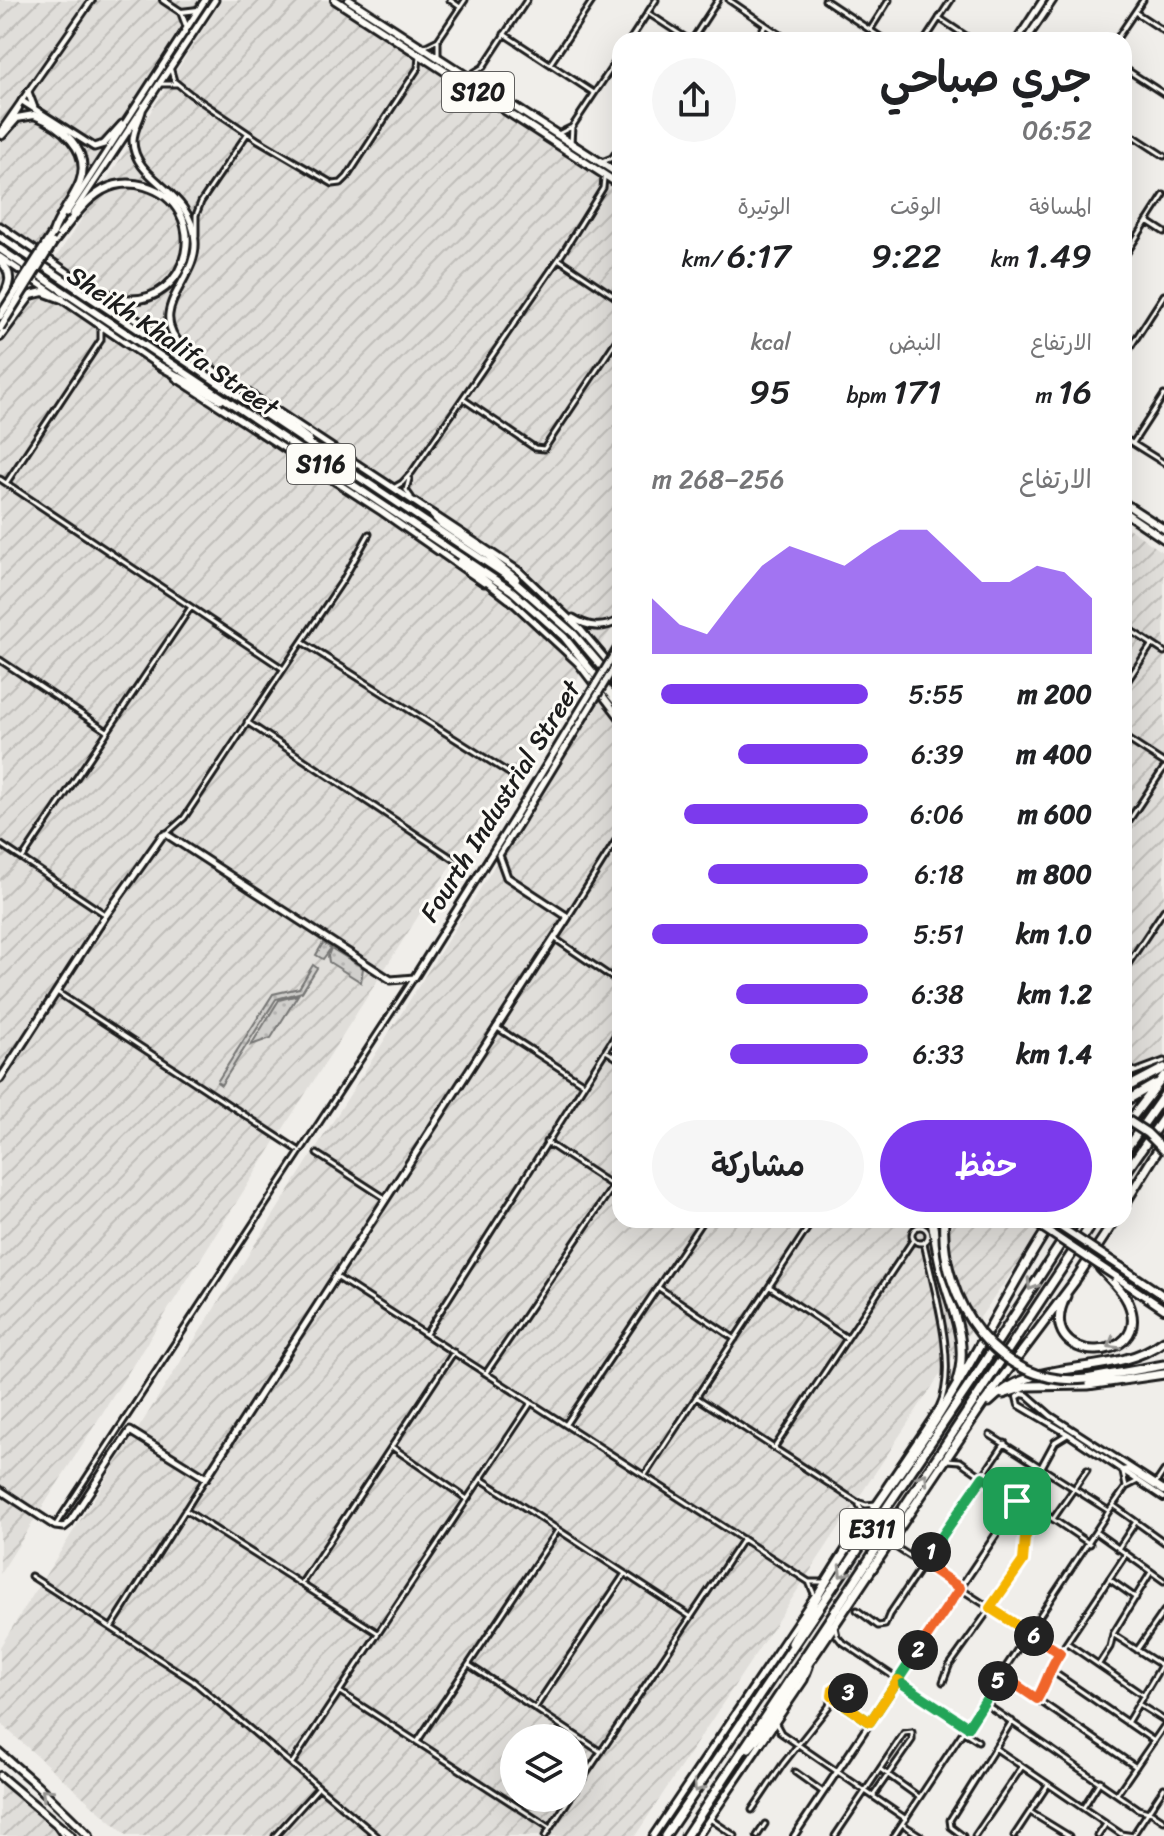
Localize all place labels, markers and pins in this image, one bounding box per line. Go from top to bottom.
pin [983,1467,1051,1535]
pin: 1 [911,1532,951,1572]
pin: 6 [1014,1616,1054,1656]
pin: 2 [898,1630,938,1670]
pin: 5 [978,1661,1018,1701]
pin: 3 [828,1673,868,1713]

